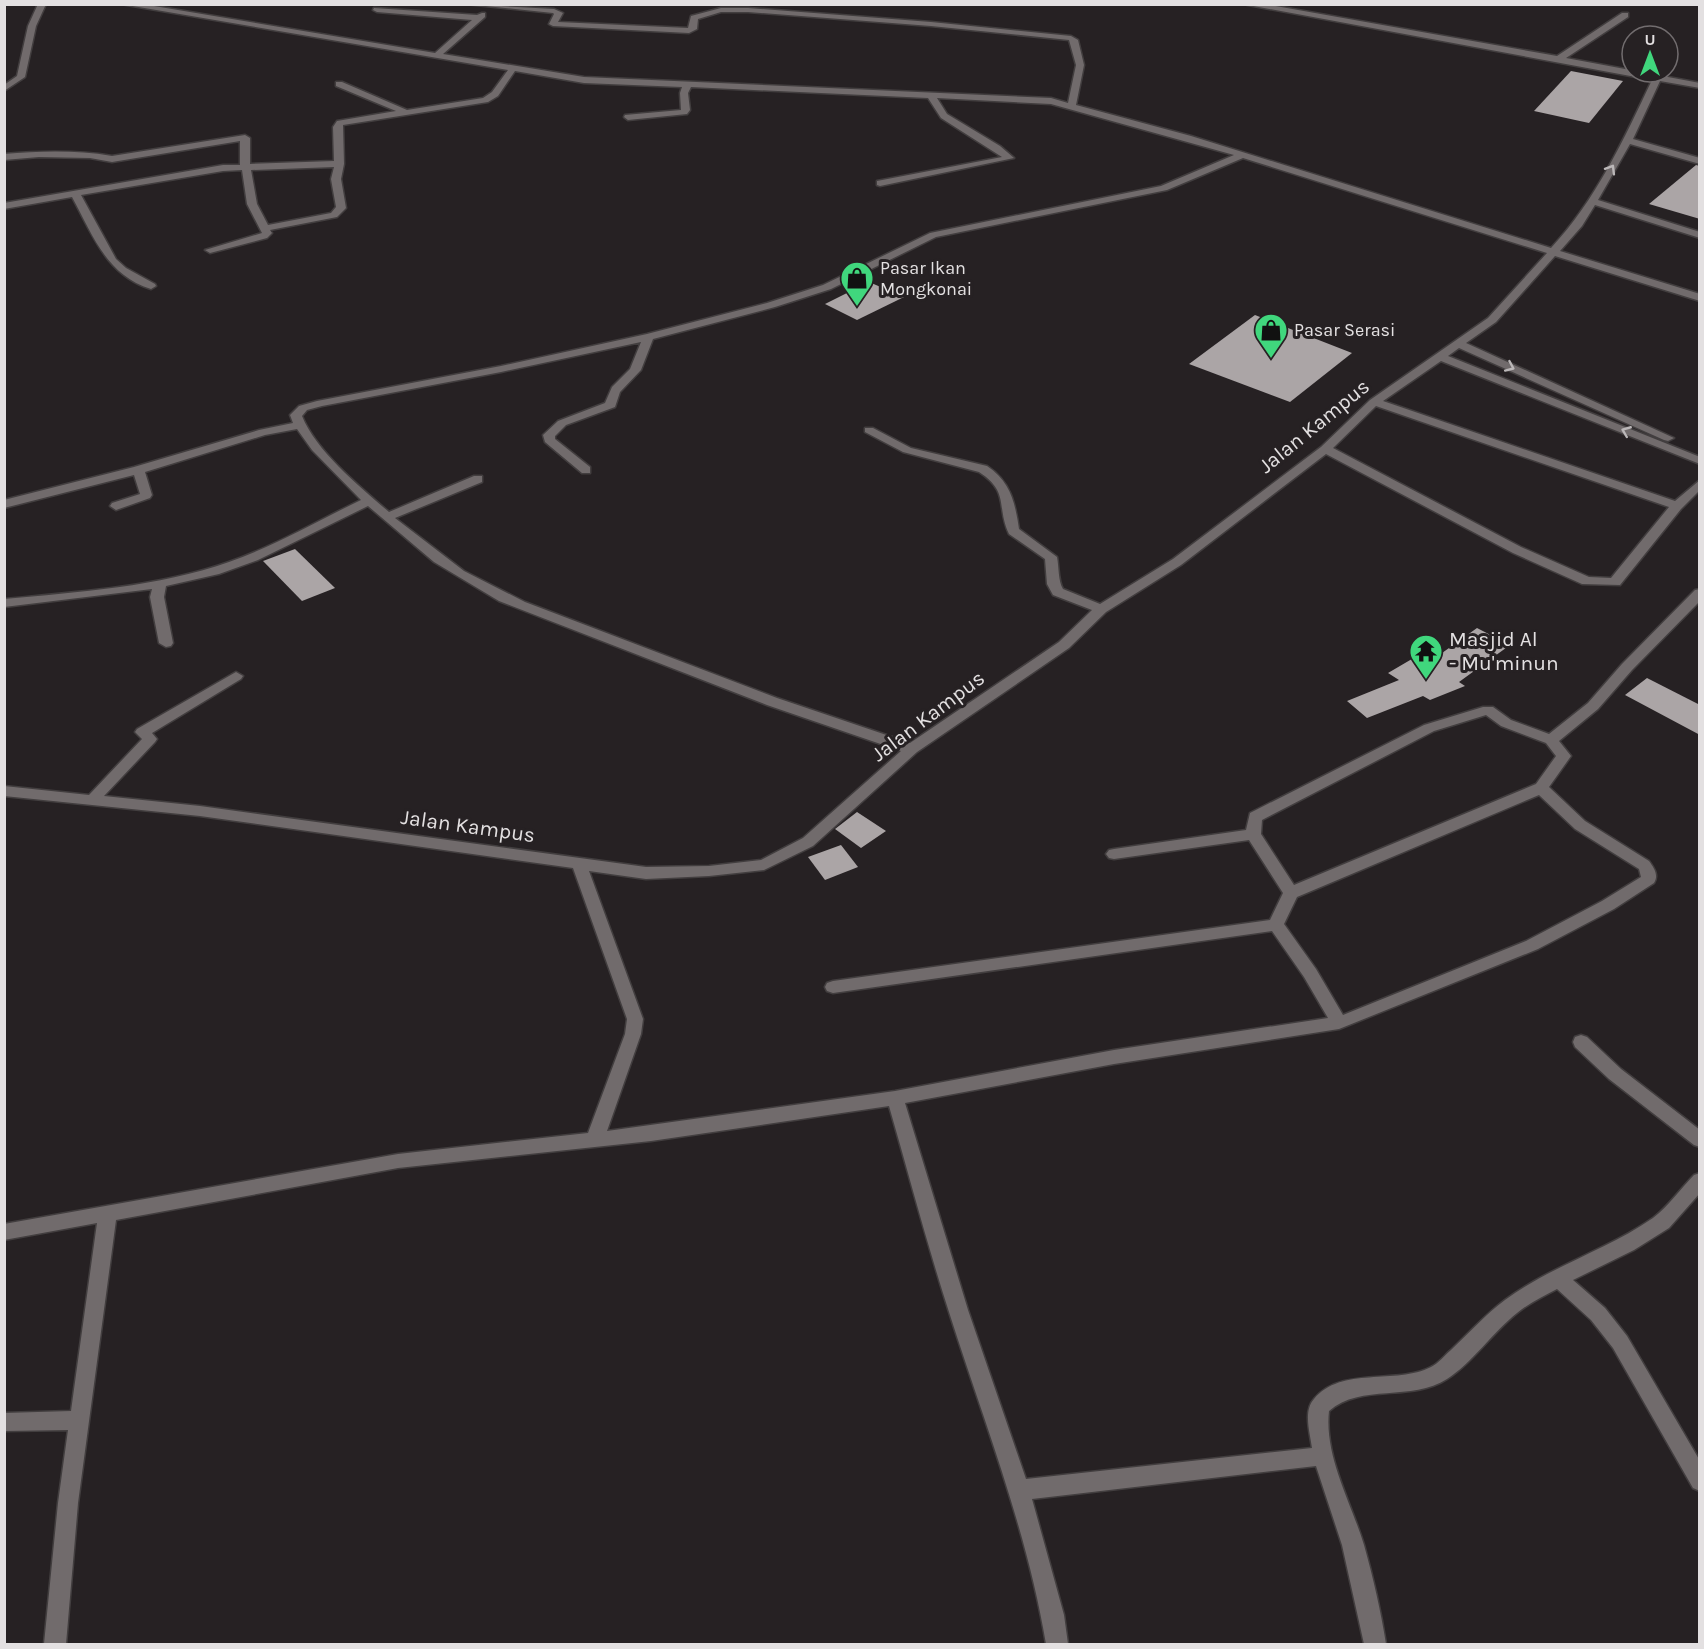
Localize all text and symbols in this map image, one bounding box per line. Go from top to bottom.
north arrow [1620,24,1680,84]
text: U [1644,30,1656,49]
one-way arrow [1603,165,1615,175]
place label: Pasar Ikan Mongkonai [880,257,972,300]
shop icon: Pasar Ikan Mongkonai [839,260,875,307]
shop icon: Pasar Serasi [1253,312,1289,359]
place label: Pasar Serasi [1294,319,1395,341]
one-way arrow [1504,360,1515,372]
street label: Jalan Kampus [1254,374,1374,478]
one-way arrow [1621,426,1632,438]
place label: Masjid Al - Mu'minun [1449,627,1559,675]
temple icon: Masjid Al - Mu'minun [1408,633,1444,680]
street label: Jalan Kampus [867,666,989,766]
street label: Jalan Kampus [399,805,537,847]

